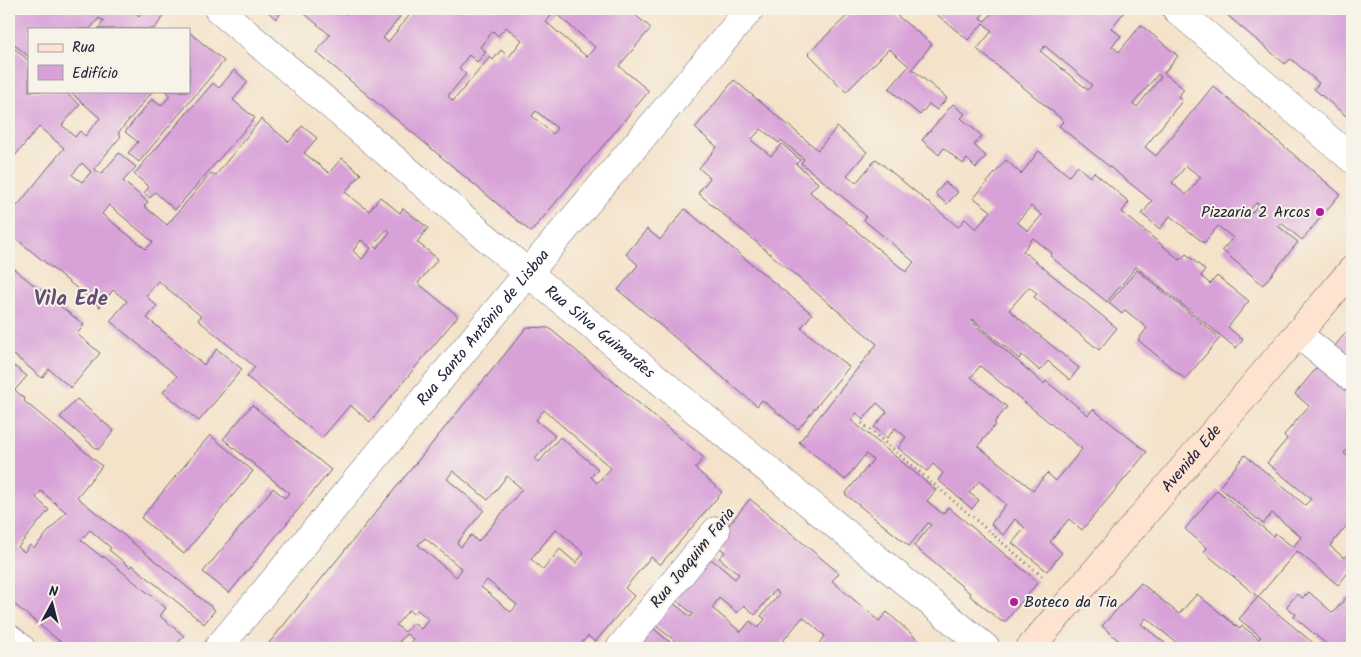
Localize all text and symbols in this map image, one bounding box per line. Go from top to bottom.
legend [28,28,190,92]
text: Rua [72,36,95,60]
text: Edifício [72,62,118,86]
place label: Pizzaria 2 Arcos [1201,200,1310,225]
marker: Pizzaria 2 Arcos [1314,206,1326,218]
street label: Rua Santo Antônio de Lisboa [411,243,556,411]
street label: Rua Silva Guimarães [539,279,661,385]
district label: Vila Ede [34,283,108,316]
street label: Avenida Ede [1155,419,1228,498]
street label: Rua Joaquim Faria [644,502,742,614]
north arrow [28,580,78,630]
text: N [48,581,59,604]
place label: Boteco da Tia [1024,590,1117,615]
marker: Boteco da Tia [1008,596,1020,608]

